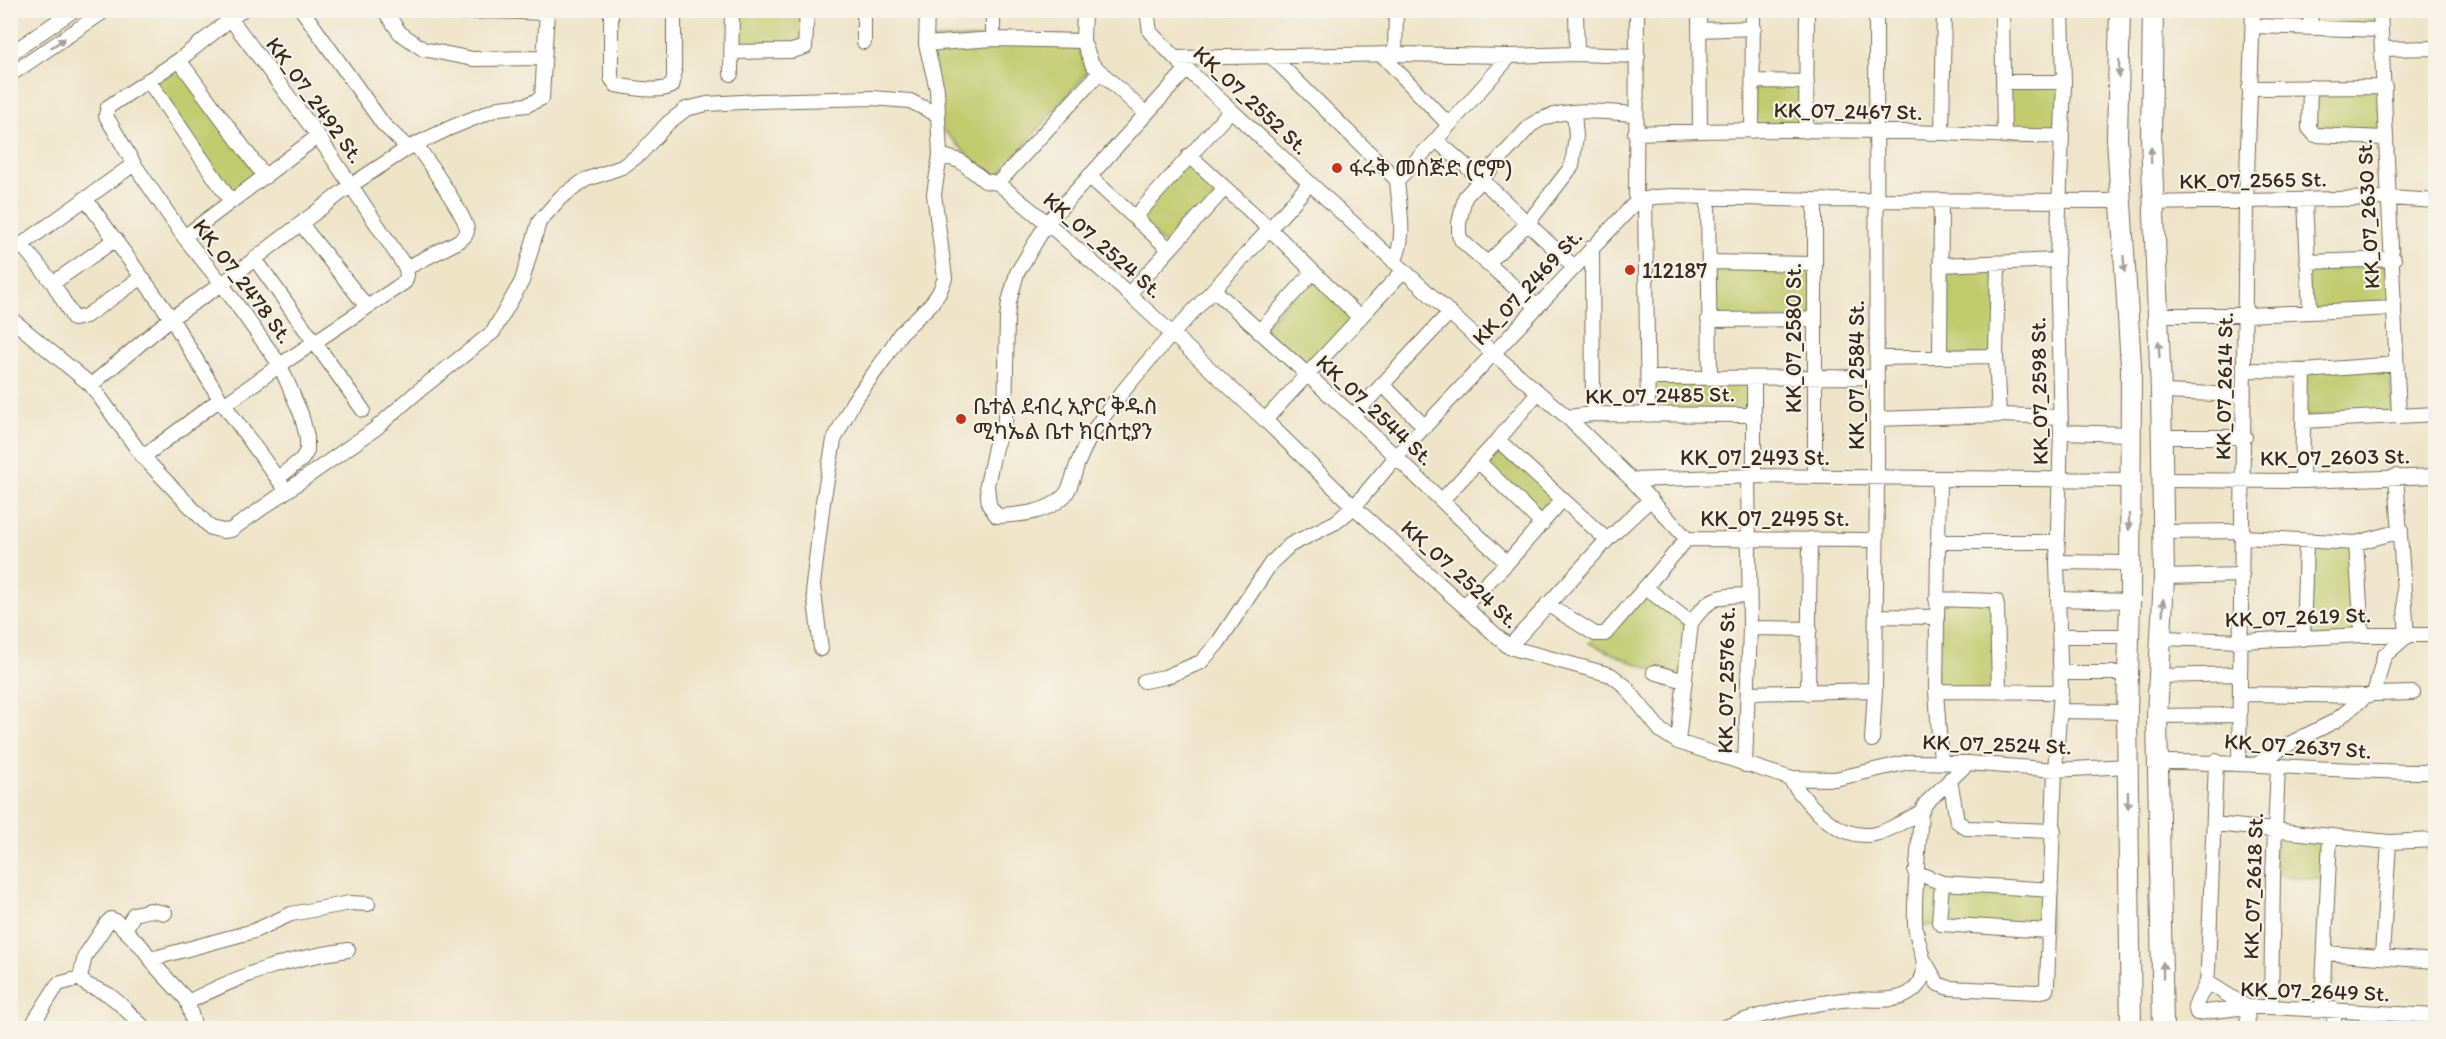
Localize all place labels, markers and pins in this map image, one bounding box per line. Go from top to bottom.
place label: ፋሩቅ መስጅድ (ሮም) [1349,155,1512,182]
marker: ፋሩቅ መስጅድ (ሮም) [1330,161,1344,175]
place label: 112187 [1642,257,1707,284]
marker: 112187 [1623,263,1637,277]
place label: ቤተል ደብረ ኢዮር ቅዱስ ሚካኤል ቤተ ክርስቲያን [973,393,1157,445]
marker: ቤተል ደብረ ኢዮር ቅዱስ ሚካኤል ቤተ ክርስቲያን [954,412,968,426]

